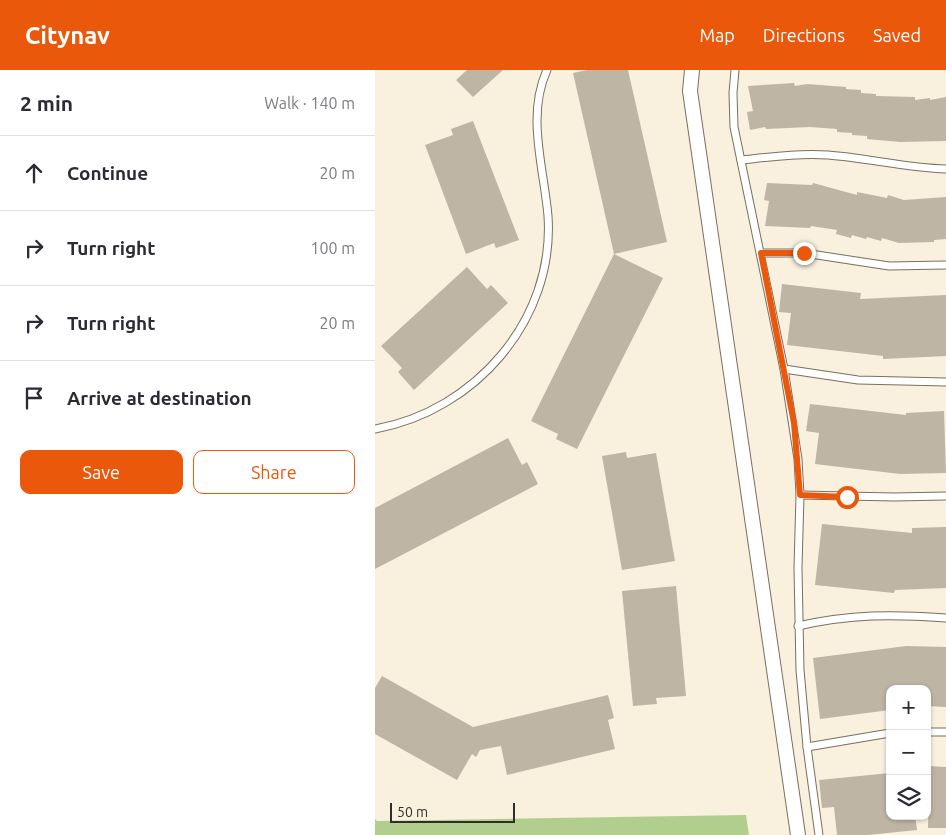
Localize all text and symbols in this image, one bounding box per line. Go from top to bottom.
text: Citynav [25,22,110,49]
text: Map [699,25,735,45]
text: Directions [763,25,845,45]
text: Saved [873,25,921,45]
text: 2 min [20,91,73,115]
text: Walk · 140 m [264,94,355,112]
icon: ahead [20,159,48,187]
text: Continue [67,162,148,184]
text: 20 m [319,164,355,182]
icon: right [20,234,48,262]
text: Turn right [67,237,155,259]
text: 100 m [310,239,355,257]
route end [793,242,816,265]
icon: right [20,309,48,337]
text: Turn right [67,312,155,334]
text: 20 m [319,314,355,332]
icon: arrive [20,384,48,412]
text: Arrive at destination [67,387,252,409]
button: Save [20,450,183,494]
button: Share [193,450,355,494]
route start [836,486,859,509]
map controls [886,685,931,820]
button: + [886,685,931,730]
button: − [886,730,931,775]
button: layers [886,775,931,820]
scale bar [390,800,515,823]
text: 50 m [397,804,428,820]

